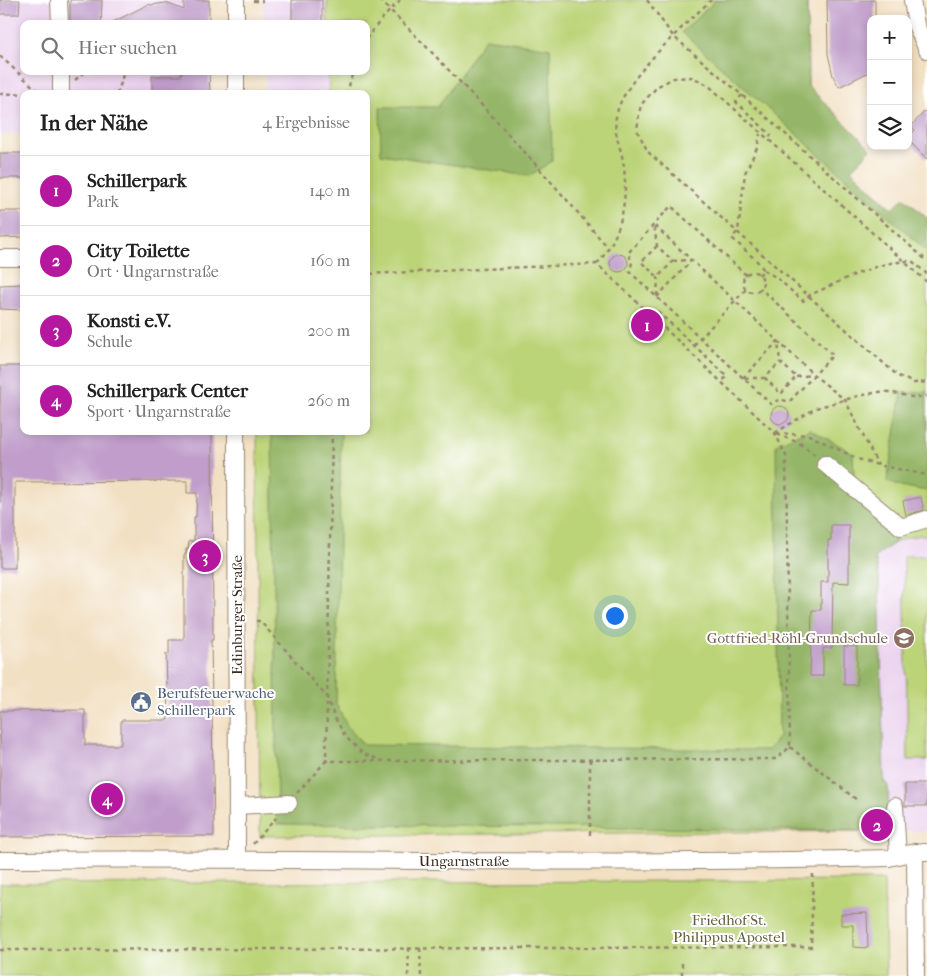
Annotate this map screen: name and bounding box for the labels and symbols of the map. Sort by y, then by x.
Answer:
pin: 1 [631,306,663,344]
pin: 3 [189,537,221,575]
street label: Edinburger Straße [228,554,246,675]
your location [602,603,628,629]
school or university icon: Gottfried-Röhl-Grundschule [892,626,916,650]
place label: Gottfried-Röhl-Grundschule [707,629,889,647]
place label: Berufsfeuerwache Schillerpark [157,684,275,719]
public building icon: Berufsfeuerwache Schillerpark [129,690,153,714]
pin: 4 [91,780,123,818]
pin: 2 [861,806,893,844]
street label: Ungarnstraße [419,852,510,870]
park label: Friedhof St. Philippus Apostel [673,911,785,946]

